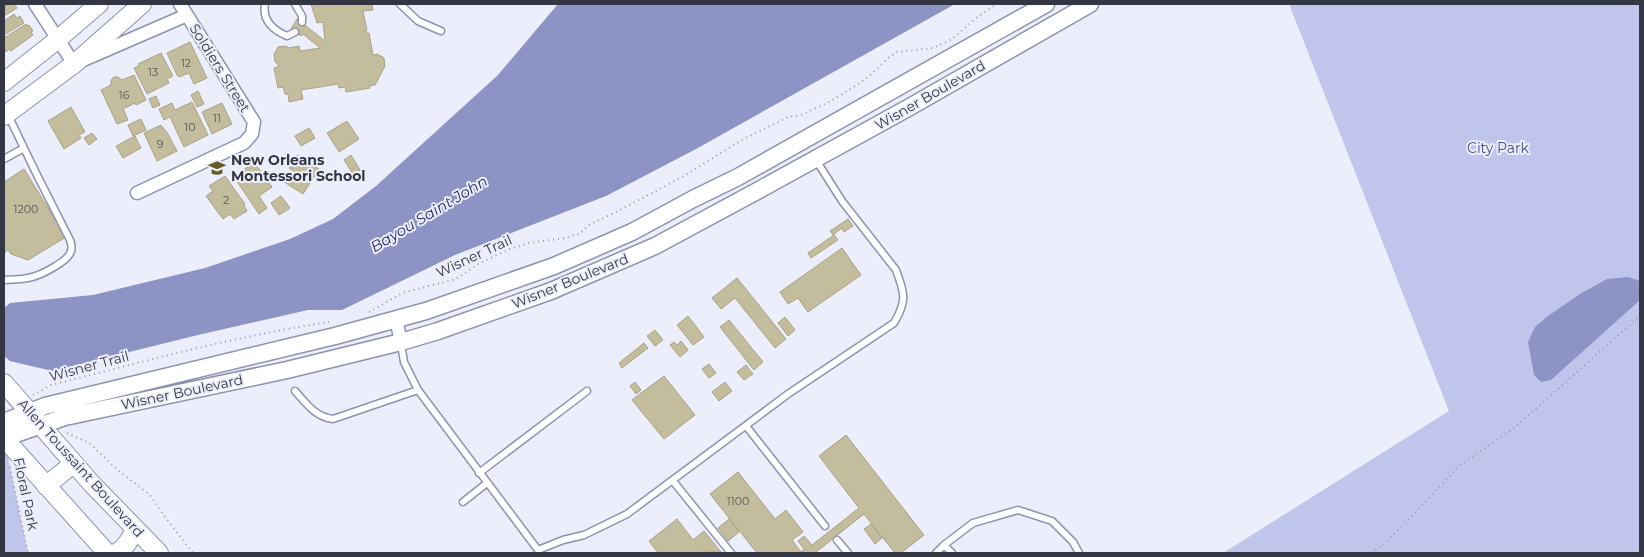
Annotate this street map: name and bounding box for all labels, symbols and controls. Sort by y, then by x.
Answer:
street label: Soldiers Street [186,20,255,116]
house number: 12 [181,56,191,70]
street label: Wisner Boulevard [872,56,988,134]
house number: 13 [148,65,158,79]
house number: 16 [119,88,130,102]
house number: 11 [213,111,221,125]
house number: 10 [184,120,196,134]
house number: 9 [157,137,164,151]
park label: City Park [1467,139,1530,157]
place label: New Orleans Montessori School [231,151,366,185]
school or university icon: New Orleans Montessori School [207,158,227,178]
water label: Bayou Saint John [367,171,491,256]
house number: 2 [223,193,229,207]
house number: 1200 [14,202,38,216]
street label: Wisner Trail [433,231,515,281]
street label: Wisner Boulevard [509,249,631,313]
street label: Wisner Trail [47,347,131,385]
street label: Wisner Boulevard [119,370,245,414]
street label: Allen Toussaint Boulevard [14,395,148,541]
street label: Floral Park [9,456,43,533]
house number: 1100 [727,494,749,508]

